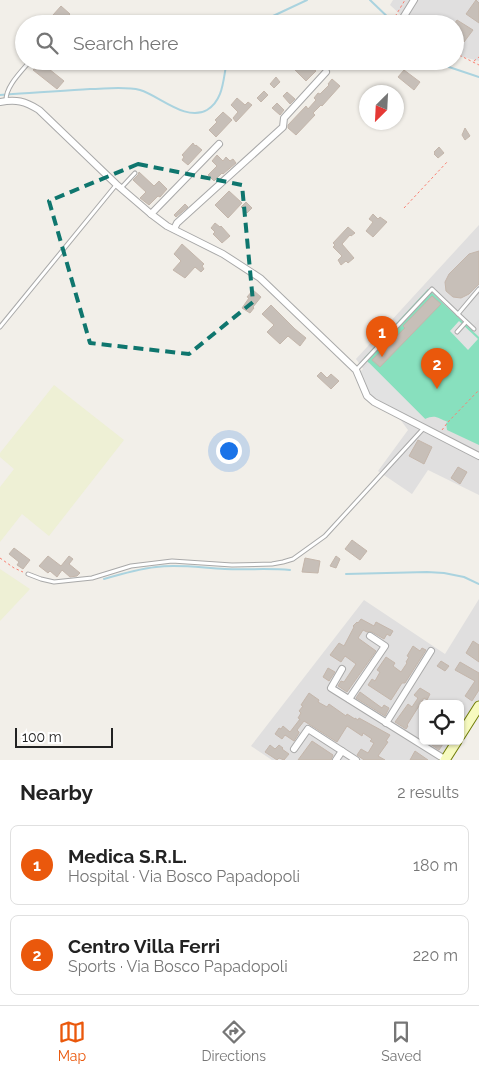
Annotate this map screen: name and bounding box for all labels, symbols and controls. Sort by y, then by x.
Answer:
search box [15,15,464,70]
icon: search [33,29,61,57]
text: Search here [73,32,179,54]
north arrow [359,85,404,130]
pin: 1 [366,316,398,357]
pin: 2 [421,348,453,389]
your location [216,438,242,464]
map controls [419,700,464,745]
button: locate [419,700,464,745]
scale bar [15,725,112,748]
text: 100 m [22,729,62,745]
text: Nearby [20,780,93,805]
text: 2 results [397,783,459,802]
text: Medica S.R.L. [68,845,187,867]
text: 1 [33,856,41,875]
text: 180 m [413,856,458,875]
text: Hospital · Via Bosco Papadopoli [68,867,300,886]
text: Centro Villa Ferri [68,935,220,957]
text: 2 [32,946,42,965]
text: 220 m [413,946,458,965]
text: Sports · Via Bosco Papadopoli [68,957,288,976]
tab: Map [58,1018,86,1064]
tab: Directions [201,1018,266,1064]
tab: Saved [381,1018,421,1064]

